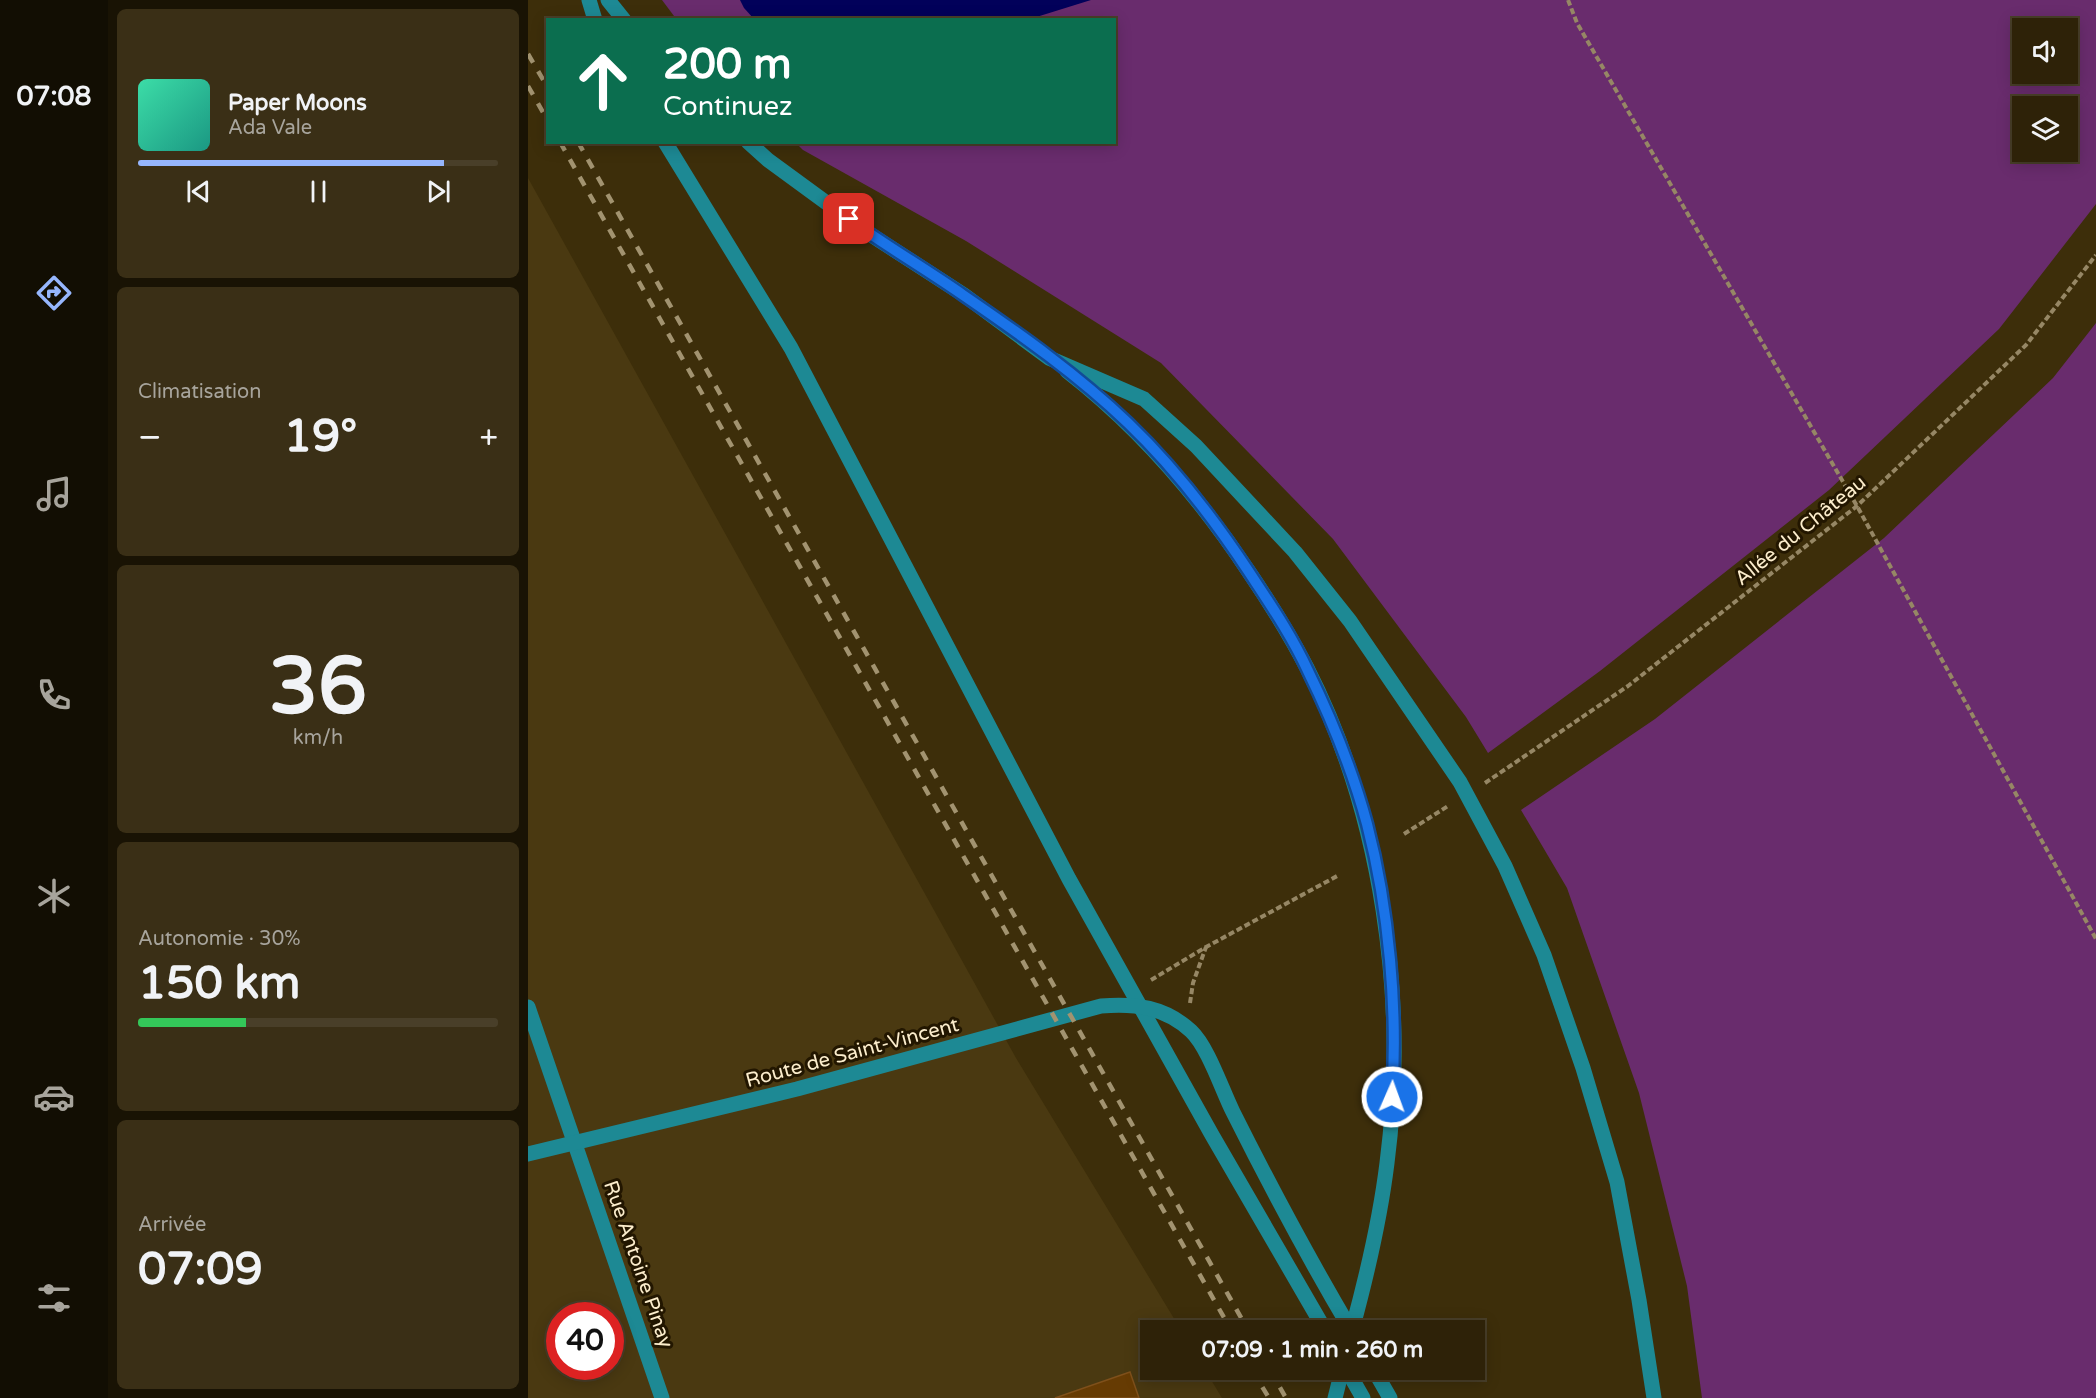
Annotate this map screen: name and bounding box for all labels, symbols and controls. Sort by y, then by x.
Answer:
map controls [2012,18,2078,162]
button: sound [2012,18,2078,84]
text: 200 m [663,39,792,90]
icon: ahead [564,42,642,120]
text: 07:08 [17,80,91,113]
text: Paper Moons [228,90,367,116]
text: Continuez [663,90,792,123]
button: layers [2012,96,2078,162]
text: Ada Vale [228,116,312,140]
icon: previous [182,175,215,208]
icon: pause [302,175,335,208]
icon: next [422,175,455,208]
pin [823,193,874,244]
icon: arrive [832,202,865,235]
icon: directions [33,272,75,314]
text: Climatisation [138,380,261,404]
text: 19° [284,410,357,464]
text: − [138,418,162,457]
text: + [479,418,498,457]
street label: Allée du Château [1730,471,1871,591]
icon: music [33,473,75,515]
text: 36 [269,640,367,734]
icon: phone [33,674,75,716]
text: km/h [293,726,343,750]
icon: climate [33,875,75,917]
text: Autonomie · 30% [138,927,300,951]
text: 150 km [138,957,300,1011]
street label: Route de Saint-Vincent [743,1013,962,1093]
position arrow [1360,1065,1424,1129]
icon: car [33,1076,75,1118]
street label: Rue Antoine Pinay [598,1178,678,1351]
text: Arrivée [138,1213,206,1237]
text: 07:09 [138,1243,263,1297]
icon: filters [33,1277,75,1319]
speed limit sign: 40 [546,1302,624,1380]
text: 07:09 · 1 min · 260 m [1202,1337,1423,1363]

